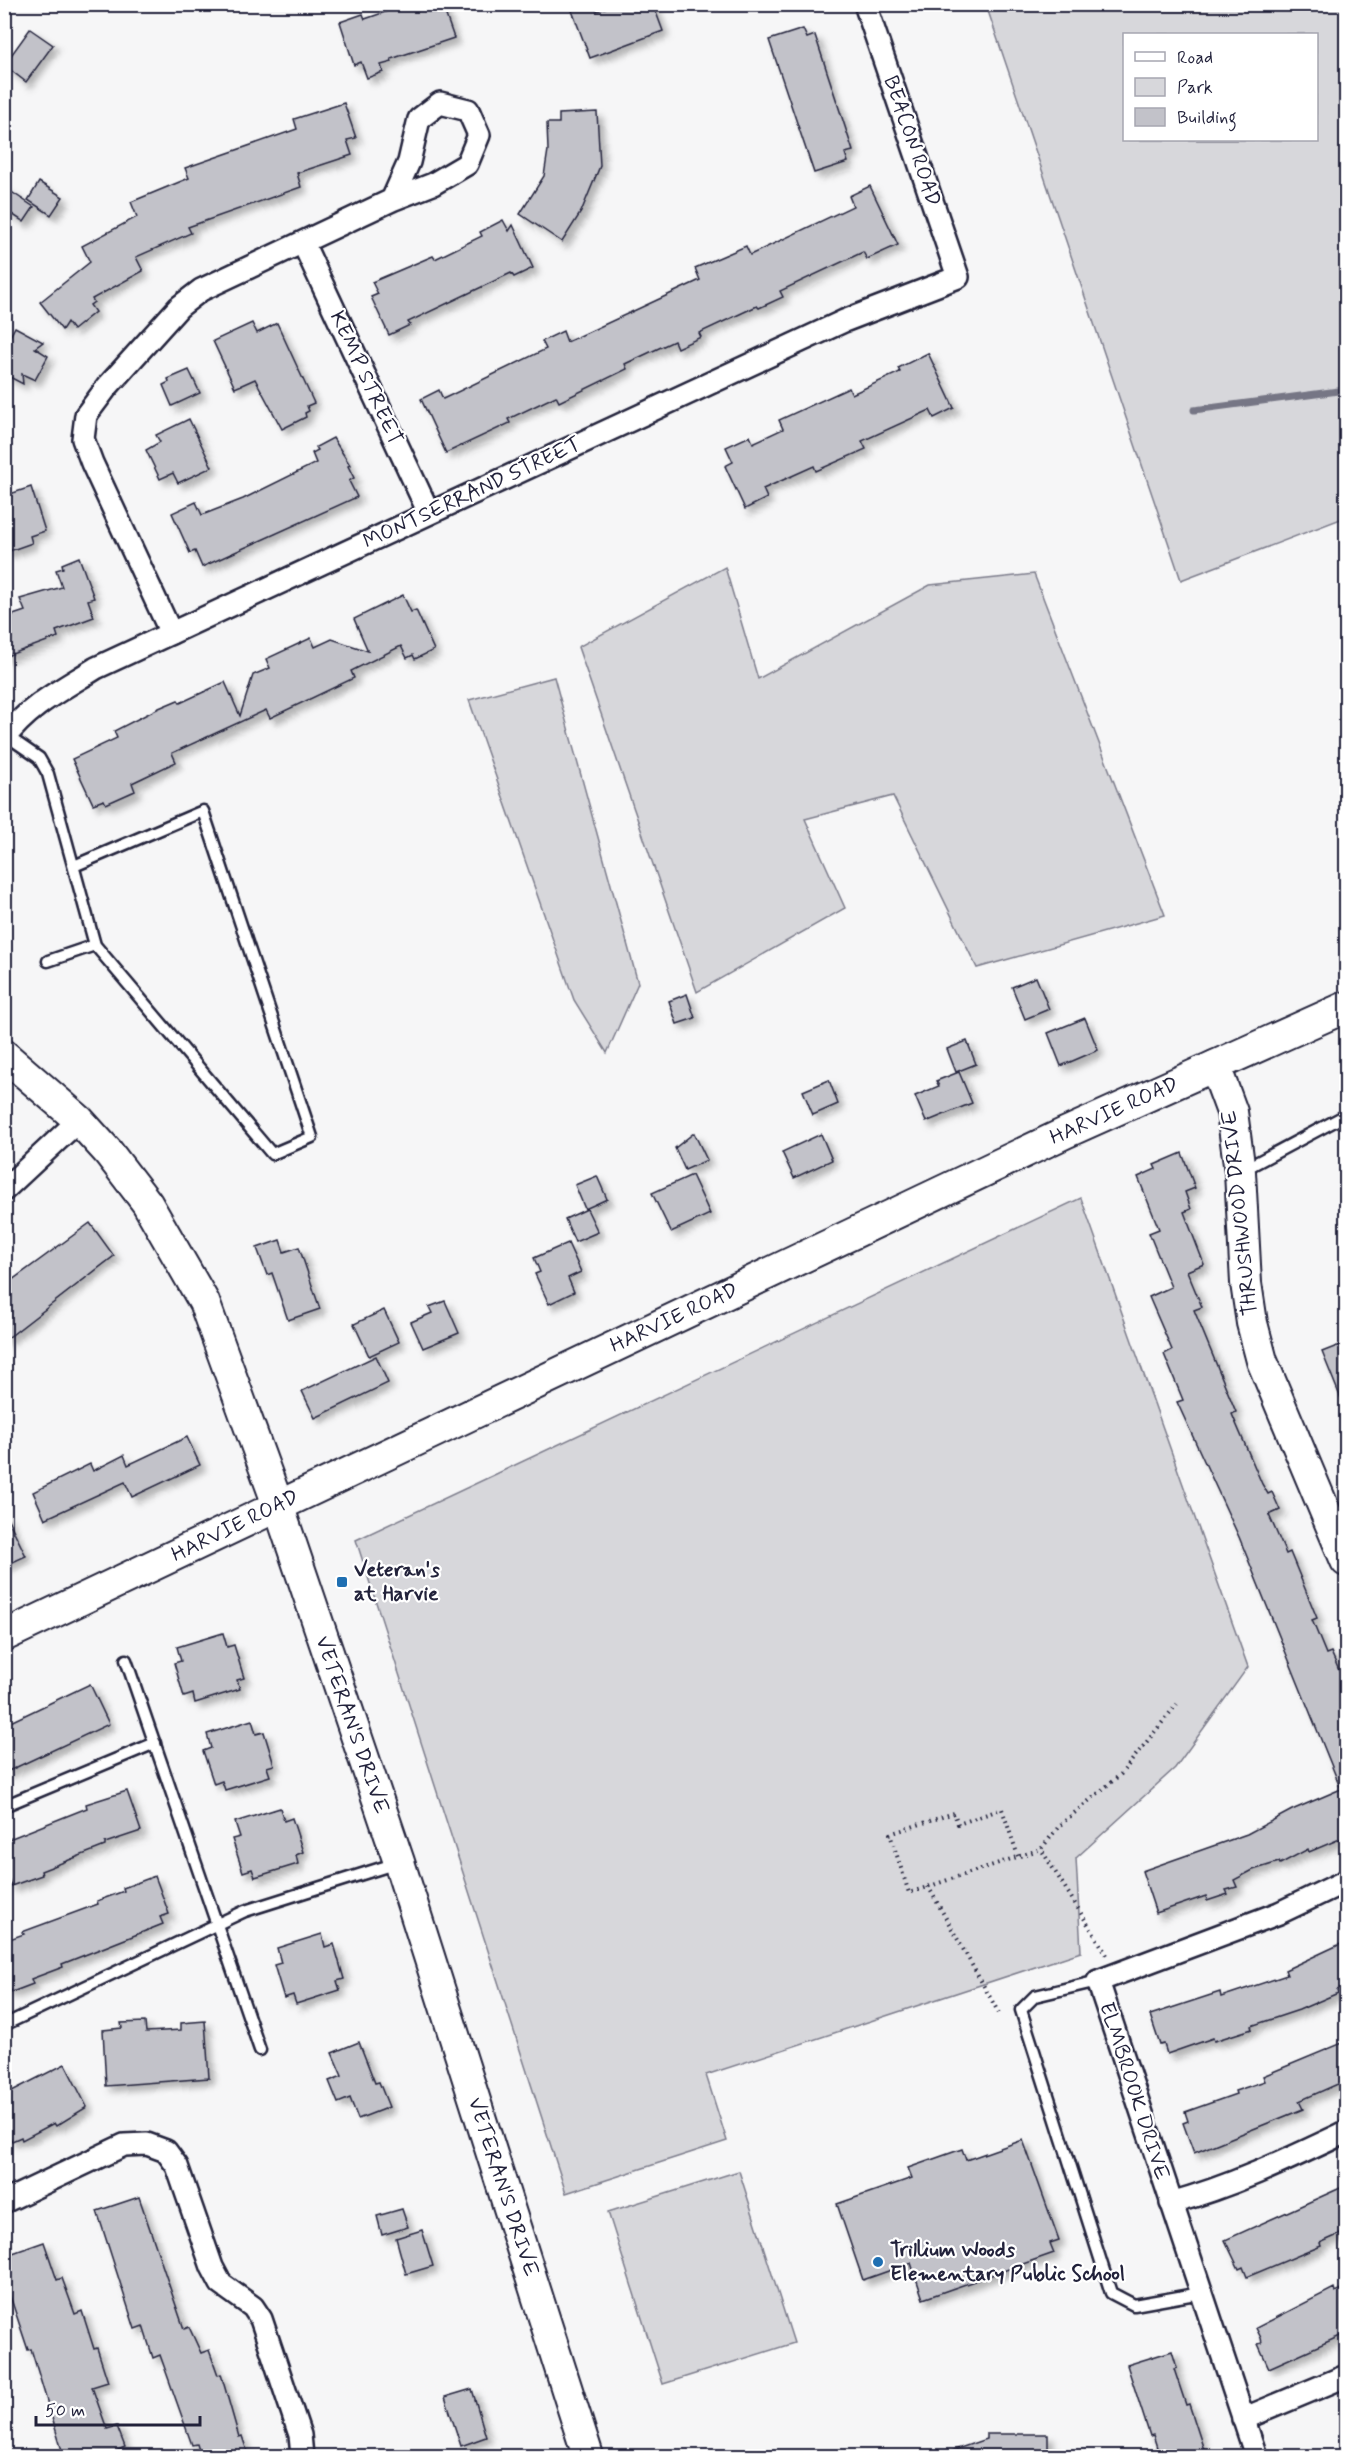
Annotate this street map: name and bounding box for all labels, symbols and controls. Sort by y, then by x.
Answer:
legend [1123,33,1318,141]
text: Road [1177,46,1213,70]
street label: BEACON ROAD [877,72,947,210]
text: Park [1177,76,1213,100]
text: Building [1177,106,1237,132]
street label: KEMP STREET [323,307,409,449]
street label: MONTSERRAND STREET [358,430,586,556]
street label: HARVIE ROAD [1045,1070,1183,1152]
street label: THRUSHWOOD DRIVE [1215,1109,1265,1317]
street label: HARVIE ROAD [606,1276,742,1360]
street label: HARVIE ROAD [167,1483,303,1569]
place label: Veteran's at Harvie [354,1556,440,1608]
marker: Veteran's at Harvie [335,1575,349,1589]
street label: VETERAN'S DRIVE [308,1632,396,1818]
street label: ELMBROOK DRIVE [1092,1998,1176,2184]
street label: VETERAN'S DRIVE [461,2094,545,2280]
place label: Trillium Woods Elementary Public School [890,2236,1125,2288]
marker: Trillium Woods Elementary Public School [871,2255,885,2269]
scale bar [36,2389,200,2427]
text: 50 m [45,2399,85,2423]

